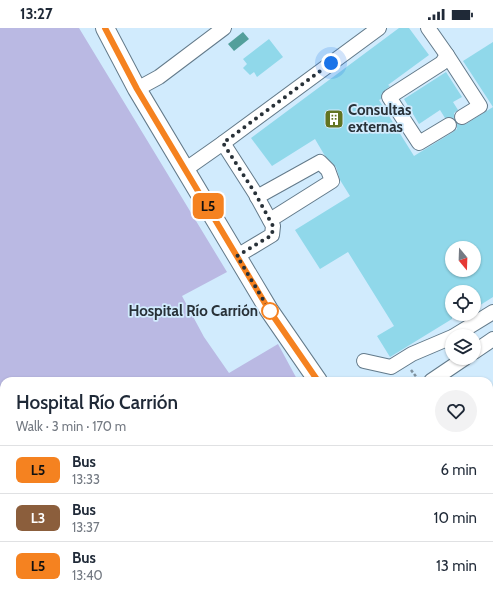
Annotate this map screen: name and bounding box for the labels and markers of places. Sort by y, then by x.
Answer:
place label: Consultas externas [348,101,411,136]
building icon: Consultas externas [323,108,345,130]
place label: Hospital Río Carrión [128,302,258,320]
marker: Hospital Río Carrión [261,302,279,320]

